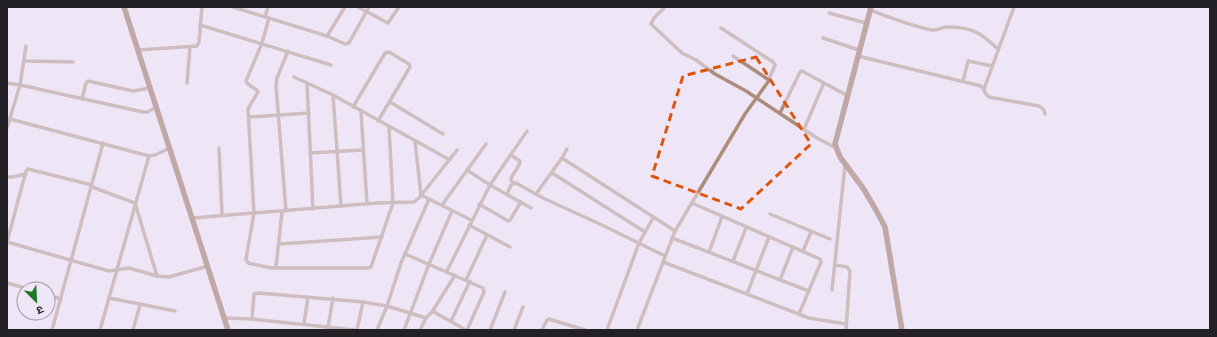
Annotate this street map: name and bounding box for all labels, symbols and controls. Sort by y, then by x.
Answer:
north arrow [16,281,56,321]
text: उ [34,302,46,319]

